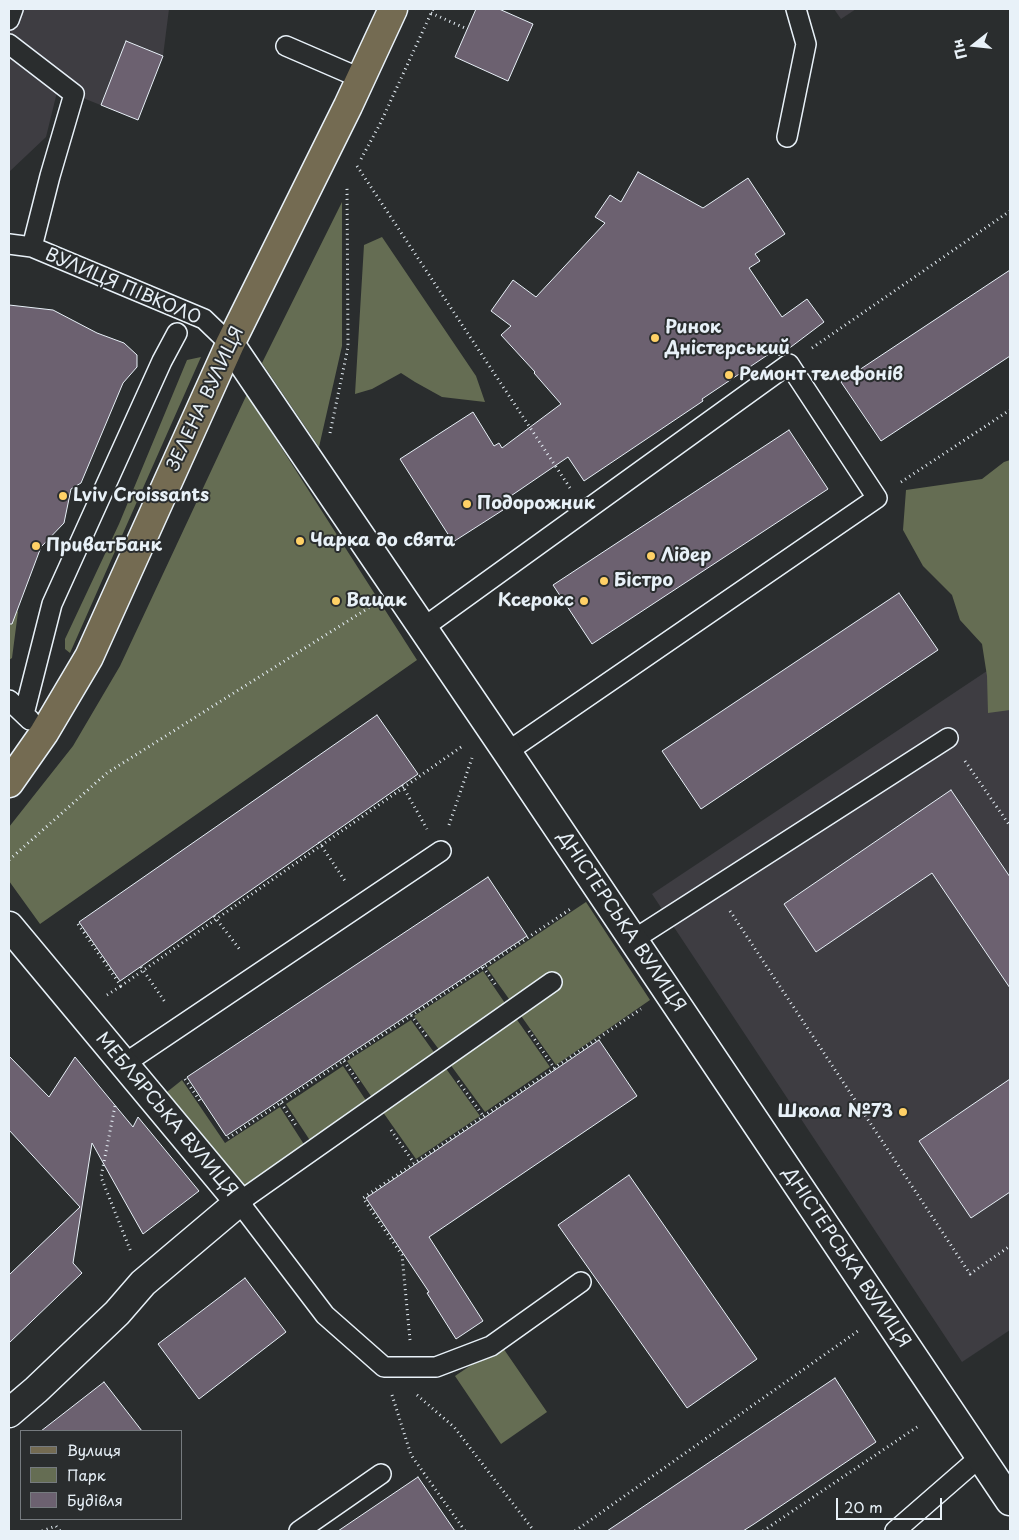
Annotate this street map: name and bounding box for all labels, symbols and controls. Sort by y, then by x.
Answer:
north arrow [949,20,999,70]
text: Пн [946,37,972,62]
street label: ВУЛИЦЯ ПІВКОЛО [42,244,204,330]
place label: Ринок Дністерський [665,317,790,359]
street label: ЗЕЛЕНА ВУЛИЦЯ [163,323,249,475]
marker: Ринок Дністерський [649,332,661,344]
place label: Ремонт телефонів [739,364,903,386]
marker: Ремонт телефонів [723,369,735,381]
place label: Lviv Croissants [73,485,209,507]
marker: Lviv Croissants [57,490,69,502]
place label: Подорожник [477,493,595,515]
marker: Подорожник [461,498,473,510]
place label: Чарка до свята [310,530,455,552]
place label: ПриватБанк [46,535,162,557]
marker: Чарка до свята [294,535,306,547]
marker: ПриватБанк [30,540,42,552]
place label: Лідер [661,545,711,567]
marker: Лідер [645,550,657,562]
place label: Бістро [614,570,673,592]
marker: Бістро [598,575,610,587]
place label: Вацак [346,590,407,612]
place label: Ксерокс [498,590,574,612]
marker: Вацак [330,595,342,607]
marker: Ксерокс [578,595,590,607]
street label: ДНІСТЕРСЬКА ВУЛИЦЯ [553,828,689,1016]
street label: МЕБЛЯРСЬКА ВУЛИЦЯ [91,1028,241,1202]
place label: Школа №73 [778,1101,893,1123]
marker: Школа №73 [897,1106,909,1118]
street label: ДНІСТЕРСЬКА ВУЛИЦЯ [778,1164,914,1352]
legend [20,1430,182,1520]
text: Вулиця [67,1438,121,1461]
text: Парк [67,1463,106,1486]
text: Будівля [67,1488,123,1511]
scale bar [839,1488,945,1520]
text: 20 m [844,1495,883,1518]

